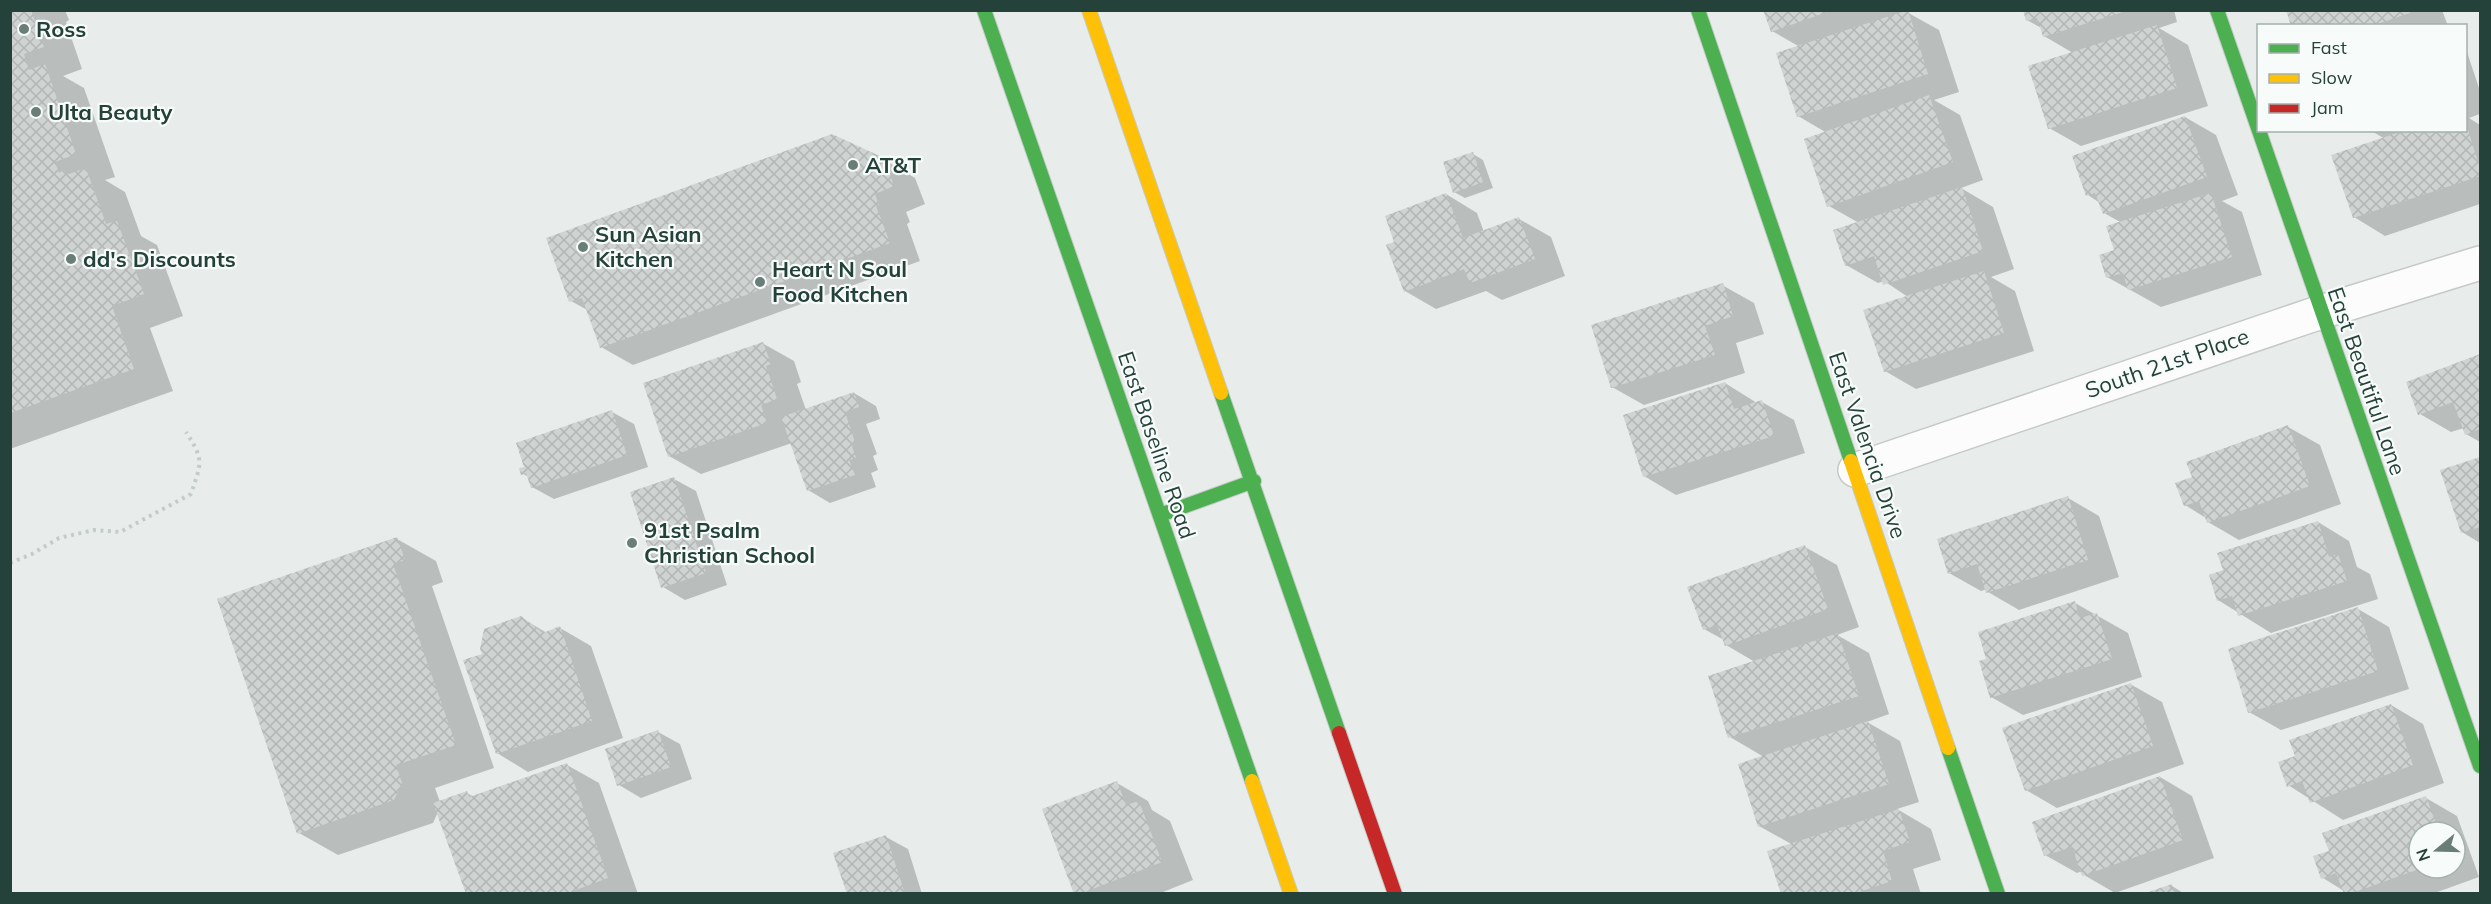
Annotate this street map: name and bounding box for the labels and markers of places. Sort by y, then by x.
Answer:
place label: Ross [36,15,86,43]
marker: Ross [17,22,31,36]
place label: Ulta Beauty [48,98,173,126]
marker: Ulta Beauty [29,105,43,119]
place label: AT&T [865,151,921,179]
marker: AT&T [846,158,860,172]
place label: Sun Asian Kitchen [595,220,702,273]
marker: Sun Asian Kitchen [576,240,590,254]
place label: dd's Discounts [83,245,236,273]
marker: dd's Discounts [64,252,78,266]
place label: Heart N Soul Food Kitchen [772,255,908,308]
marker: Heart N Soul Food Kitchen [753,275,767,289]
place label: 91st Psalm Christian School [644,516,815,569]
marker: 91st Psalm Christian School [625,536,639,550]

